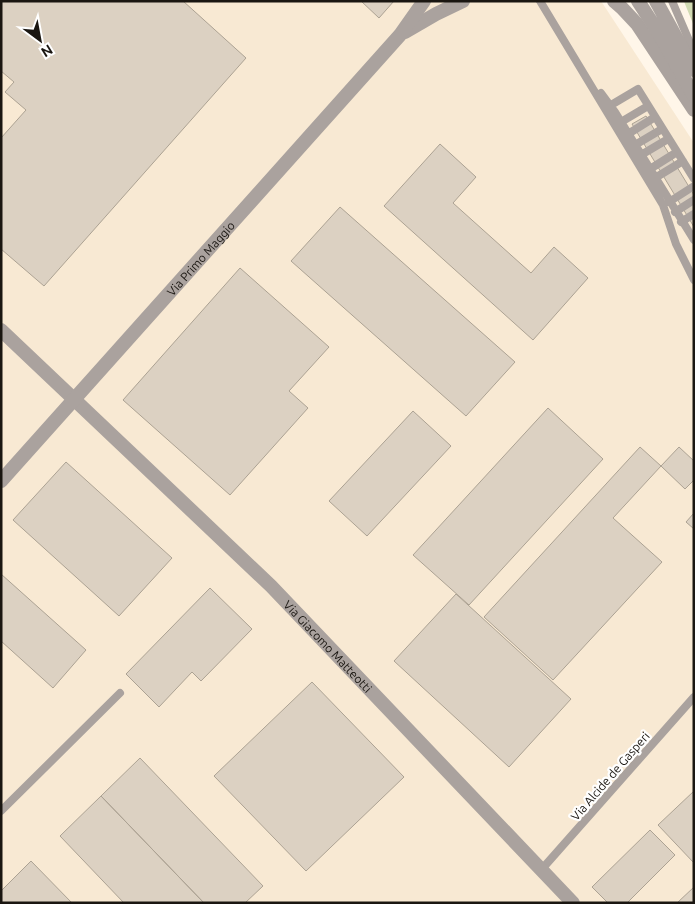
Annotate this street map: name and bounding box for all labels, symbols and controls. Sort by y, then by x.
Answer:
north arrow [15,15,65,65]
text: N [38,41,56,61]
street label: Via Primo Maggio [164,218,237,298]
street label: Via Giacomo Matteotti [282,598,375,695]
street label: Via Alcide de Gasperi [568,729,652,823]

